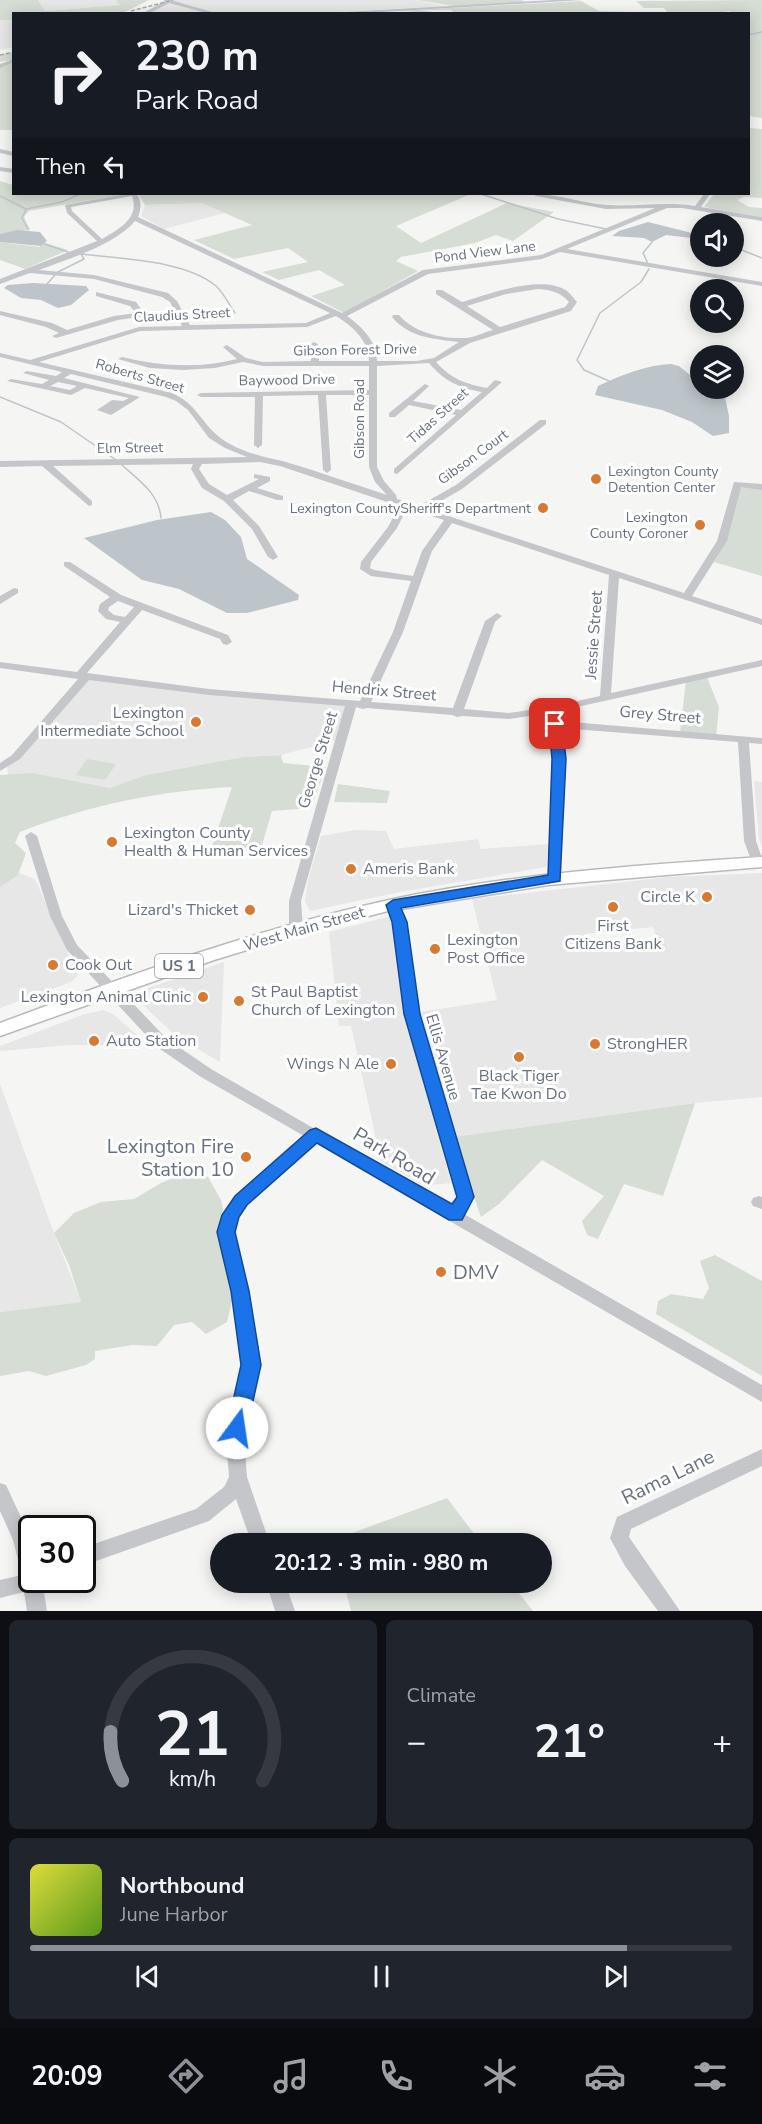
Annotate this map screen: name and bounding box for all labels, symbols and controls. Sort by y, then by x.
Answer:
text: 230 m [135,28,259,85]
icon: right [36,36,114,114]
text: Park Road [135,82,259,119]
icon: left [98,150,131,183]
text: Then [36,152,86,182]
map controls [690,213,744,399]
button: sound [690,213,744,267]
street label: Pond View Lane [433,236,537,268]
button: search [690,279,744,333]
street label: Claudius Street [133,303,231,327]
street label: Gibson Forest Drive [293,339,417,361]
button: layers [690,345,744,399]
street label: Roberts Street [93,354,187,398]
street label: Baywood Drive [239,370,335,390]
street label: Gibson Road [350,379,369,459]
street label: Tidas Street [403,384,473,448]
street label: Gibson Court [434,425,512,489]
street label: Elm Street [97,438,163,458]
place label: Lexington County Detention Center [608,462,719,497]
marker: Lexington County Detention Center [589,472,603,486]
place label: Lexington CountySheriff's Department [290,499,531,518]
marker: Lexington CountySheriff's Department [536,501,550,515]
place label: Lexington County Coroner [590,508,688,543]
marker: Lexington County Coroner [693,518,707,532]
street label: Jessie Street [580,589,608,681]
street label: Hendrix Street [331,675,438,707]
pin [529,698,580,749]
street label: Grey Street [618,700,702,730]
place label: Lexington Intermediate School [40,702,184,742]
icon: arrive [538,707,571,740]
street label: George Street [293,708,343,811]
marker: Lexington Intermediate School [189,715,203,729]
place label: Lexington County Health & Human Services [124,822,308,862]
marker: Lexington County Health & Human Services [105,835,119,849]
place label: Ameris Bank [363,858,456,880]
marker: Ameris Bank [344,862,358,876]
place label: Circle K [640,886,696,908]
marker: Circle K [700,890,714,904]
place label: Lizard's Thicket [128,899,238,921]
marker: First Citizens Bank [606,900,620,914]
street label: West Main Street [241,901,368,957]
marker: Lizard's Thicket [243,903,257,917]
place label: First Citizens Bank [565,915,662,955]
place label: Lexington Post Office [447,929,525,969]
marker: Lexington Post Office [428,942,442,956]
place label: Cook Out [65,954,132,976]
road number: US 1 [155,954,203,978]
marker: Cook Out [46,958,60,972]
place label: St Paul Baptist Church of Lexington [251,981,395,1021]
place label: Lexington Animal Clinic [21,986,192,1008]
marker: Lexington Animal Clinic [196,990,210,1004]
marker: St Paul Baptist Church of Lexington [232,994,246,1008]
street label: Ellis Avenue [420,1011,466,1103]
place label: Auto Station [106,1030,196,1052]
place label: StrongHER [607,1033,688,1055]
marker: Auto Station [87,1034,101,1048]
marker: StrongHER [588,1037,602,1051]
marker: Black Tiger Tae Kwon Do [512,1050,526,1064]
place label: Wings N Ale [287,1053,379,1075]
marker: Wings N Ale [384,1057,398,1071]
place label: Black Tiger Tae Kwon Do [471,1065,567,1105]
street label: Park Road [348,1121,440,1191]
place label: Lexington Fire Station 10 [107,1133,234,1183]
marker: Lexington Fire Station 10 [239,1150,253,1164]
place label: DMV [453,1259,499,1286]
marker: DMV [434,1265,448,1279]
position arrow [205,1396,269,1460]
street label: Rama Lane [617,1443,719,1511]
speed limit sign: 30 [18,1515,96,1593]
text: 20:12 · 3 min · 980 m [274,1548,488,1578]
text: Climate [407,1682,476,1709]
text: 21 [155,1692,230,1777]
text: 21° [534,1712,605,1773]
text: − [407,1720,426,1765]
text: + [712,1720,732,1765]
text: km/h [169,1765,216,1795]
text: Northbound [120,1871,244,1901]
text: June Harbor [120,1901,228,1928]
icon: previous [131,1960,164,1993]
icon: pause [365,1960,398,1993]
icon: next [599,1960,632,1993]
icon: directions [165,2055,207,2097]
icon: music [270,2055,312,2097]
icon: phone [375,2055,417,2097]
icon: climate [479,2055,521,2097]
icon: car [584,2055,626,2097]
icon: filters [689,2055,731,2097]
text: 20:09 [31,2058,103,2095]

